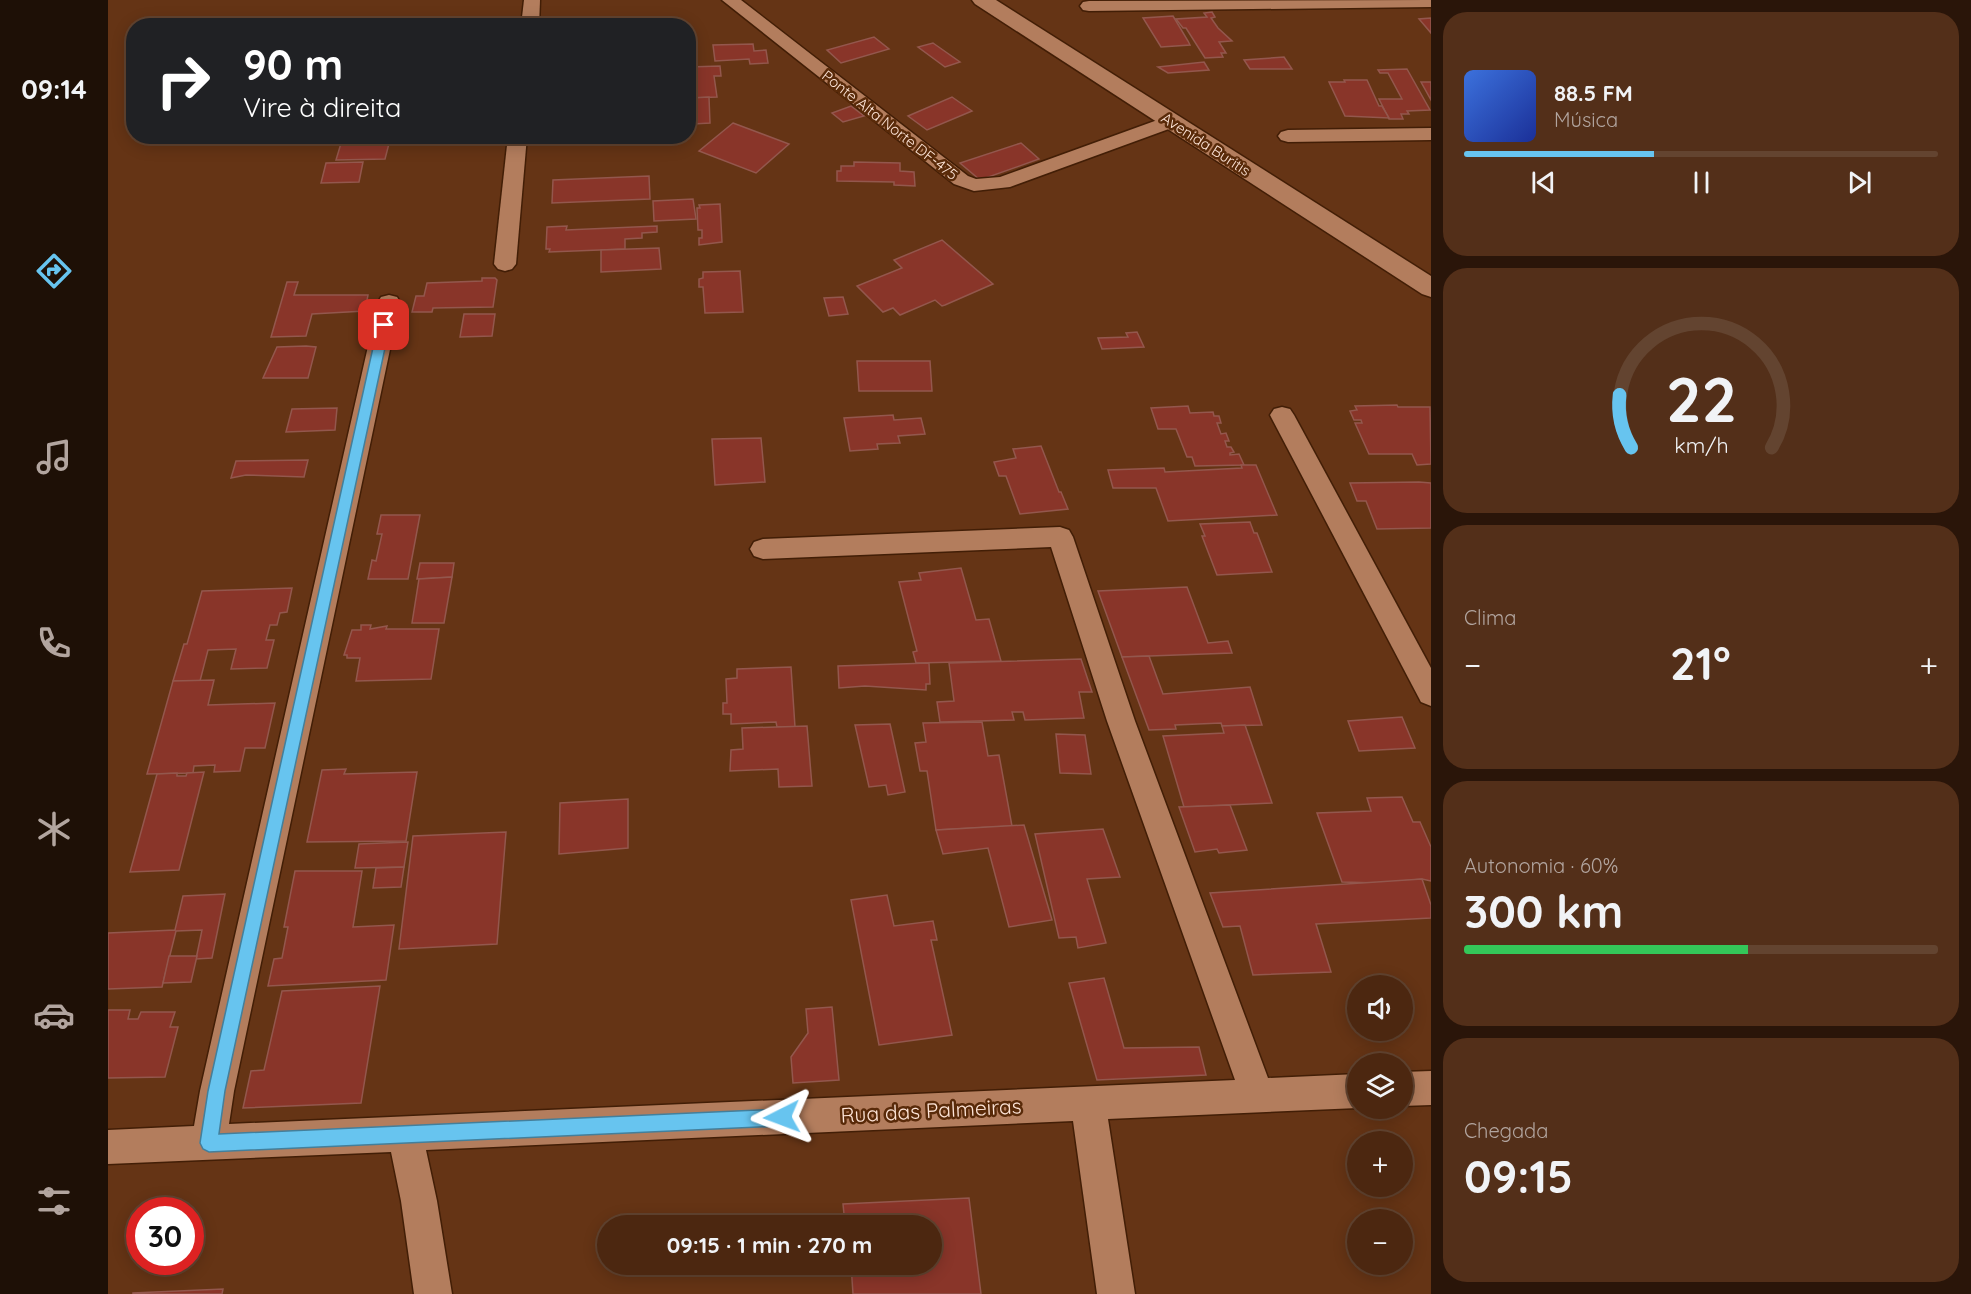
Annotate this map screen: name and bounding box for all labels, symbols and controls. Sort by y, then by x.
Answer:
text: 90 m [243,38,343,91]
icon: right [144,42,222,120]
street label: Ponte Alta Norte DF-475 [818,66,962,184]
text: 09:14 [21,72,87,106]
text: 88.5 FM [1554,79,1633,107]
text: Vire à direita [243,90,401,124]
text: Música [1554,107,1618,132]
street label: Avenida Buritis [1158,108,1254,180]
icon: previous [1527,166,1560,199]
icon: pause [1685,166,1718,199]
icon: next [1843,166,1876,199]
icon: directions [33,250,75,292]
pin [358,299,409,350]
icon: arrive [367,308,400,341]
text: 22 [1665,360,1737,438]
text: km/h [1674,432,1728,458]
icon: music [33,436,75,478]
text: Clima [1464,605,1516,630]
icon: phone [33,622,75,664]
text: 21° [1670,635,1731,691]
text: − [1464,644,1481,685]
text: + [1919,644,1938,685]
icon: climate [33,808,75,850]
text: Autonomia · 60% [1464,853,1618,878]
text: 300 km [1464,883,1623,939]
map controls [1347,975,1413,1275]
button: sound [1347,975,1413,1041]
icon: car [33,994,75,1036]
button: layers [1347,1053,1413,1119]
position arrow [750,1085,814,1149]
street label: Rua das Palmeiras [840,1092,1022,1128]
text: Chegada [1464,1118,1548,1143]
button: + [1347,1131,1413,1197]
text: 09:15 [1464,1148,1573,1204]
icon: filters [33,1180,75,1222]
speed limit sign: 30 [126,1197,204,1275]
button: − [1347,1209,1413,1275]
text: 09:15 · 1 min · 270 m [667,1231,872,1259]

